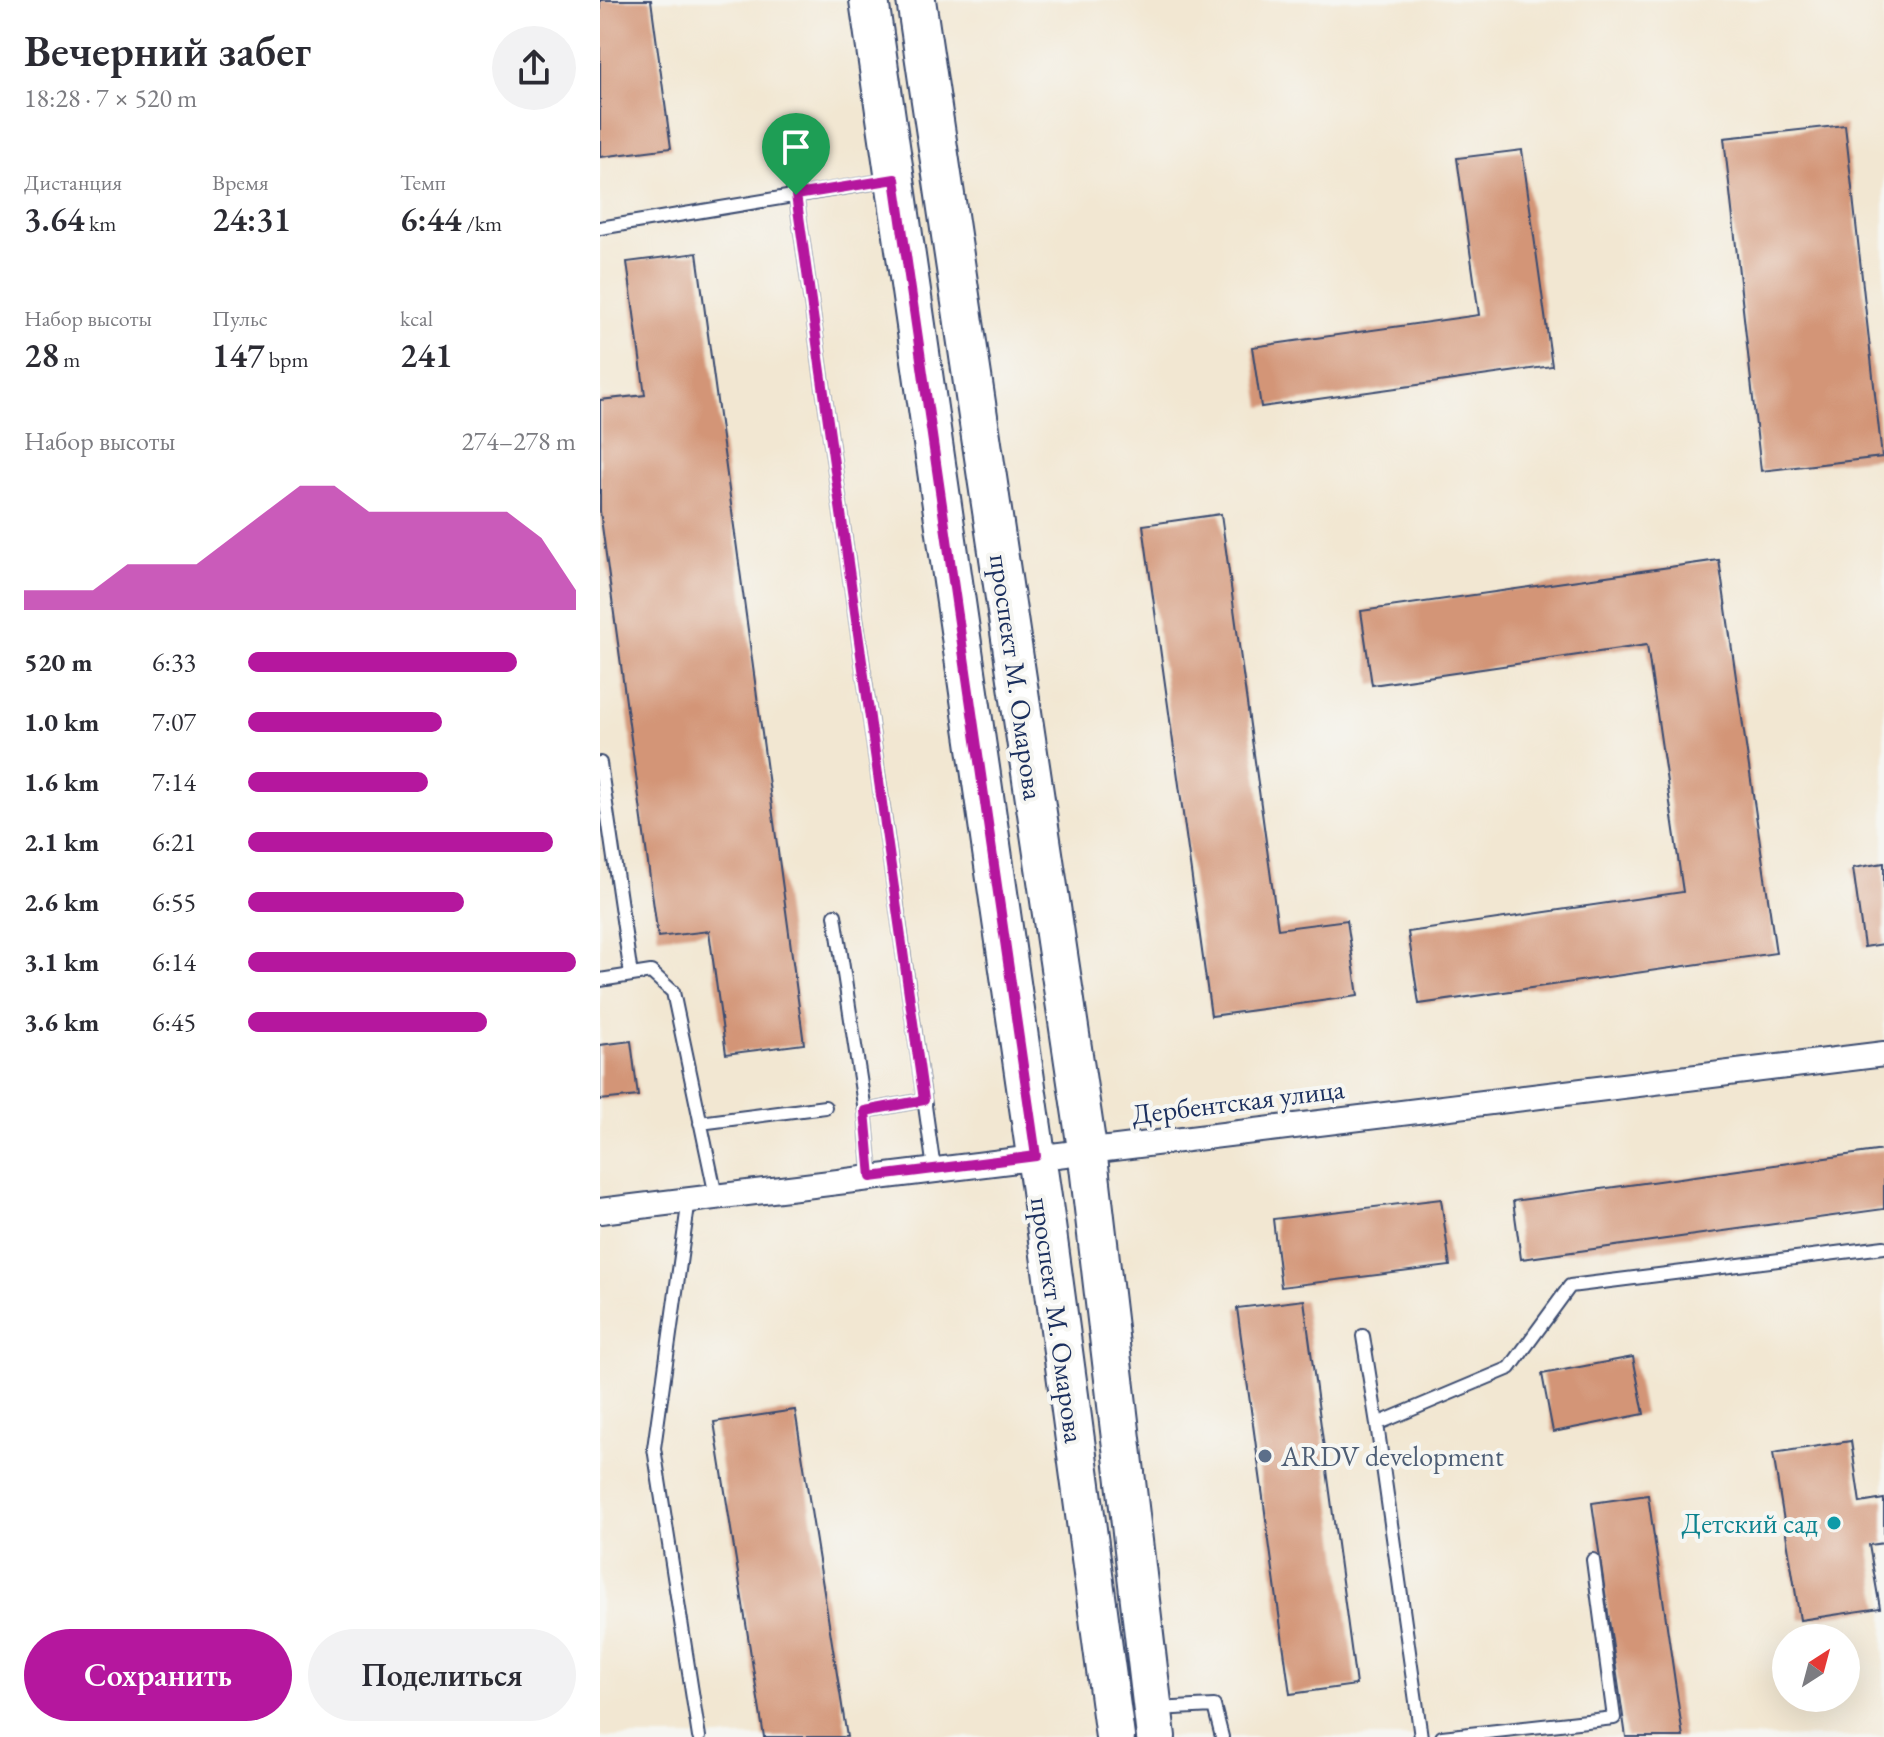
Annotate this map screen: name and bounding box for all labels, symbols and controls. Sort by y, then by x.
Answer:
text: Вечерний забег [24,22,311,79]
button: share [492,26,576,110]
text: 18:28 · 7 × 520 m [24,81,197,115]
pin [762,113,830,195]
icon: arrive [774,125,818,169]
text: Дистанция [24,168,122,197]
text: Время [212,168,269,197]
text: Темп [400,168,446,197]
text: 3.64 [24,197,85,241]
text: 24:31 [212,197,291,241]
text: 6:44 [400,197,462,241]
text: km [85,209,116,238]
text: /km [462,209,502,238]
text: Набор высоты [24,304,152,333]
text: Пульс [212,304,268,333]
text: kcal [400,304,433,333]
text: 28 [24,333,59,377]
text: 147 [212,333,264,377]
text: 241 [400,333,452,377]
text: m [59,345,80,374]
text: bpm [264,345,309,374]
text: Набор высоты [24,424,175,458]
text: 274–278 m [461,424,576,458]
street label: проспект М. Омарова [982,552,1052,803]
text: 520 m [24,645,92,679]
text: 6:33 [152,645,196,679]
text: 1.0 km [24,705,99,739]
text: 7:07 [152,705,196,739]
text: 1.6 km [24,765,99,799]
text: 7:14 [152,765,196,799]
text: 2.1 km [24,825,99,859]
text: 6:21 [152,825,196,859]
text: 2.6 km [24,885,99,919]
text: 6:55 [152,885,196,919]
text: 3.1 km [24,945,99,979]
text: 6:14 [152,945,196,979]
text: 3.6 km [24,1005,99,1039]
text: 6:45 [152,1005,196,1039]
street label: Дербентская улица [1130,1070,1347,1132]
street label: проспект М. Омарова [1023,1195,1093,1446]
place label: ARDV development [1280,1438,1504,1474]
marker: ARDV development [1256,1447,1274,1465]
place label: Детский сад [1681,1505,1818,1541]
marker: Детский сад [1825,1514,1843,1532]
north arrow [1772,1624,1860,1712]
map controls [1772,1624,1860,1712]
button: Сохранить [24,1629,292,1721]
button: Поделиться [308,1629,576,1721]

